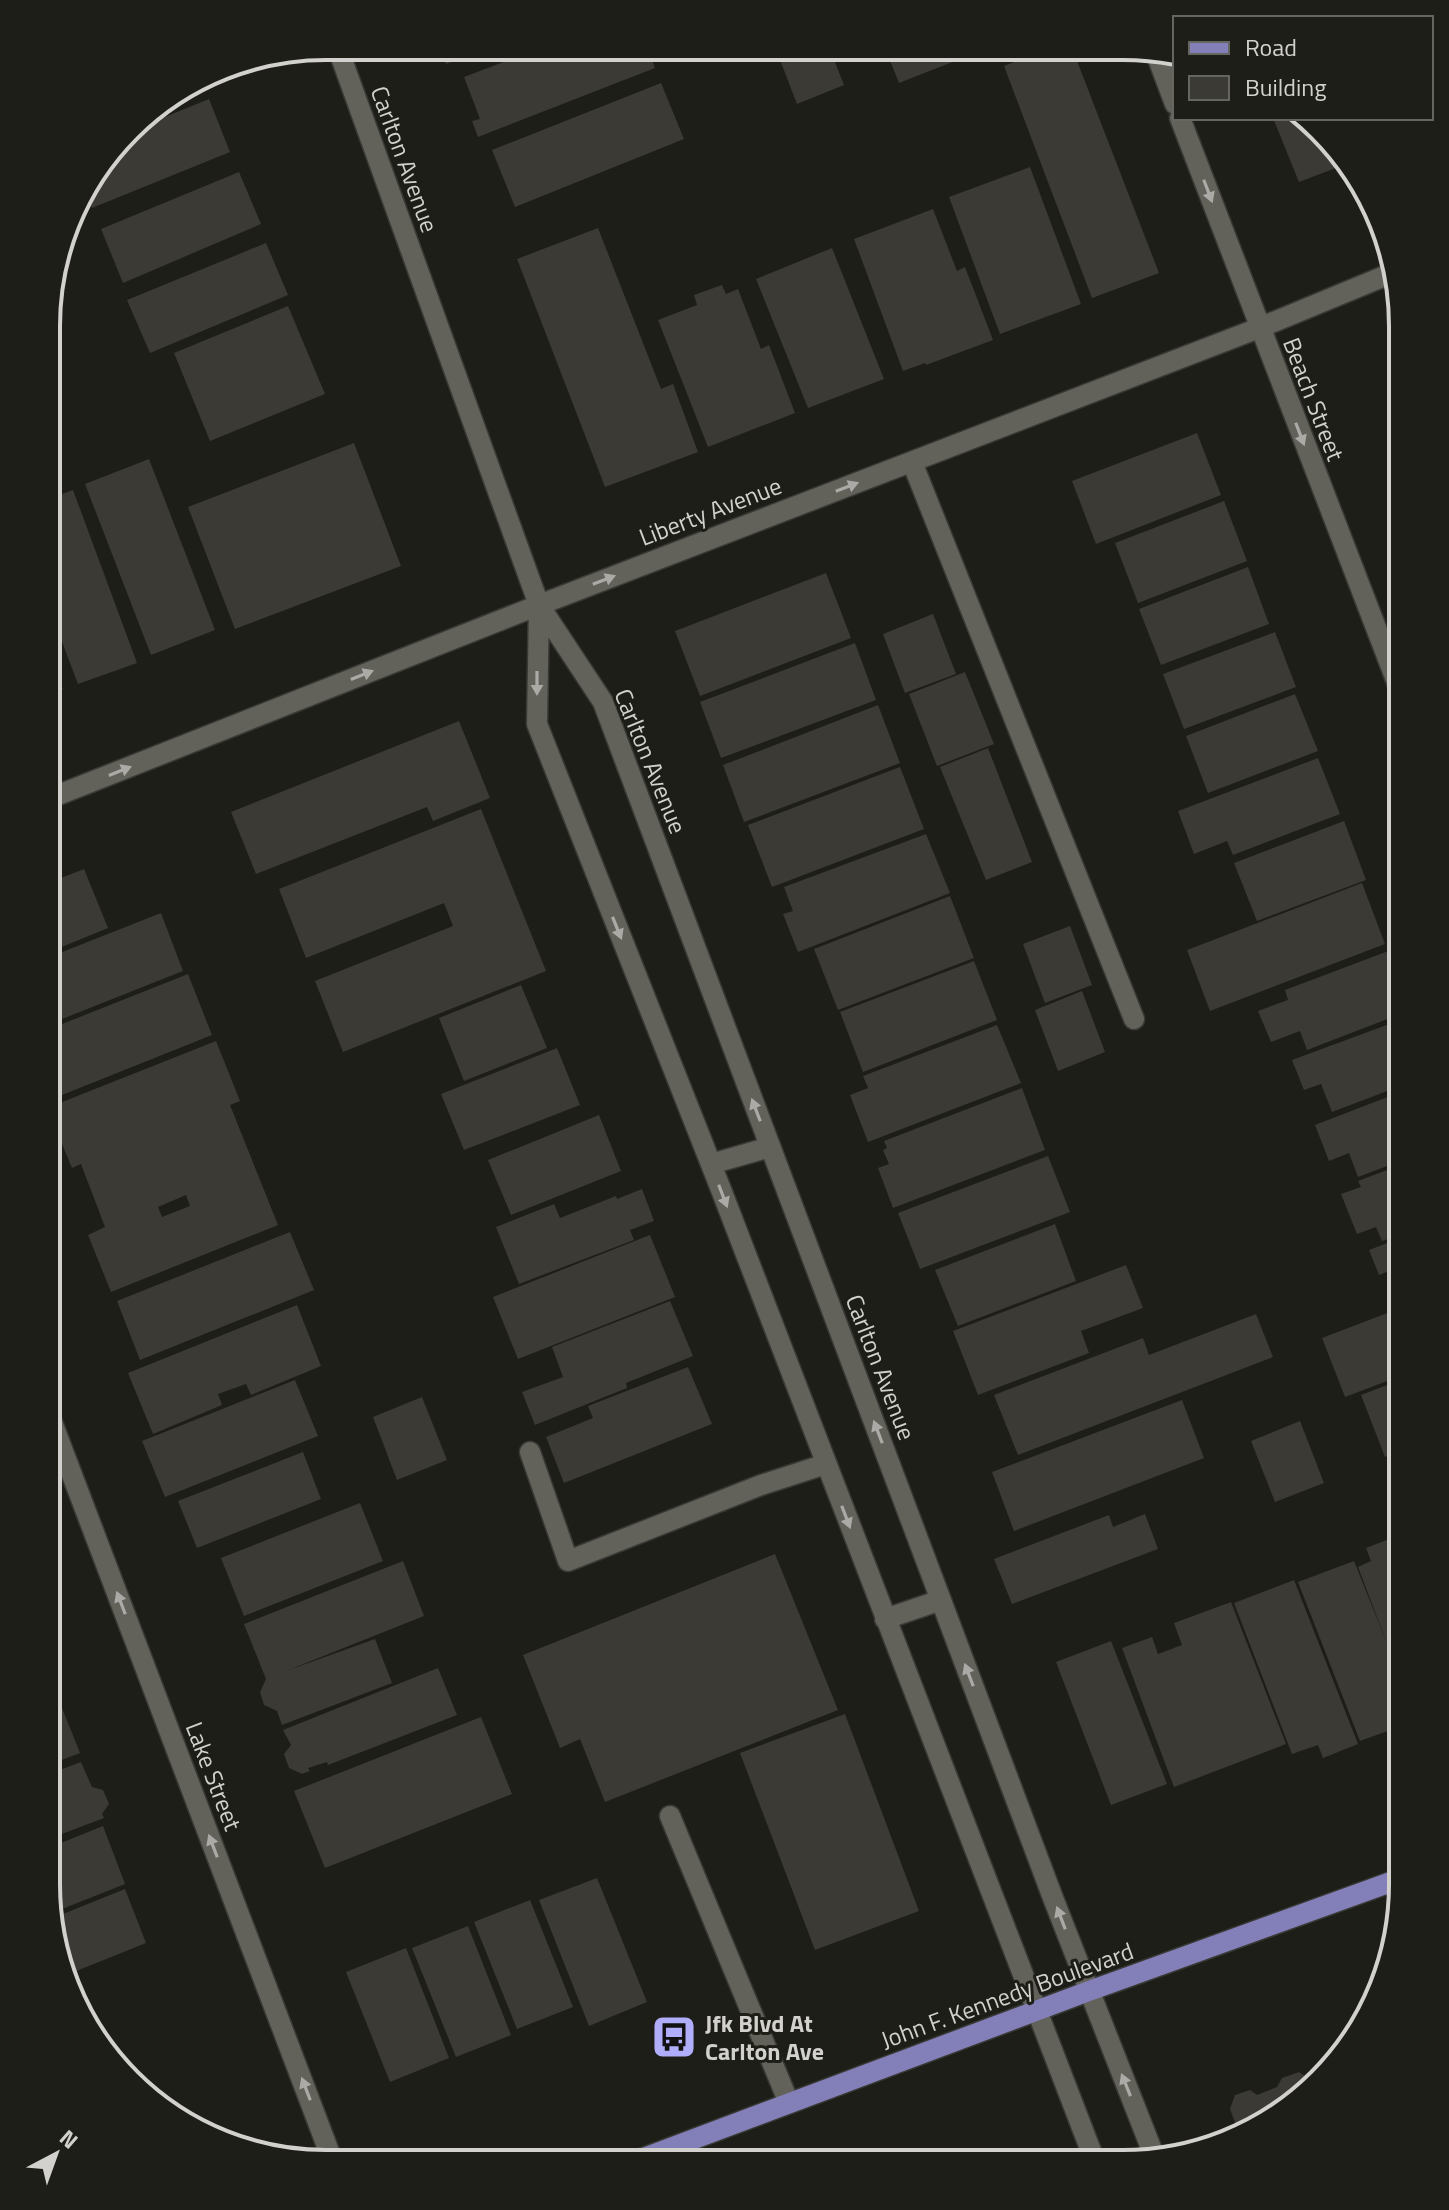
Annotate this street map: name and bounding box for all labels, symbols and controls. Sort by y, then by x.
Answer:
legend [1173,16,1433,120]
text: Road [1245,29,1297,65]
text: Building [1245,69,1327,105]
street label: Carlton Avenue [362,81,448,237]
one-way arrow [1202,179,1215,203]
street label: Beach Street [1274,332,1354,466]
one-way arrow [1294,422,1307,446]
street label: Liberty Avenue [633,467,787,555]
one-way arrow [835,480,859,493]
one-way arrow [592,573,616,586]
one-way arrow [350,668,374,681]
one-way arrow [531,671,543,696]
street label: Carlton Avenue [606,683,696,839]
one-way arrow [108,764,132,777]
one-way arrow [611,916,624,940]
one-way arrow [749,1098,762,1122]
one-way arrow [717,1184,730,1208]
street label: Carlton Avenue [837,1289,925,1445]
one-way arrow [871,1420,884,1444]
one-way arrow [840,1505,853,1529]
one-way arrow [114,1591,127,1615]
one-way arrow [963,1663,975,1687]
street label: Lake Street [177,1716,251,1836]
one-way arrow [206,1834,219,1858]
one-way arrow [1054,1906,1067,1930]
street label: John F. Kennedy Boulevard [876,1933,1138,2057]
place label: Jfk Blvd At Carlton Ave [705,2005,824,2069]
bus stop icon: Jfk Blvd At Carlton Ave [650,2013,698,2061]
one-way arrow [1119,2073,1132,2097]
one-way arrow [299,2077,312,2101]
north arrow [16,2114,96,2194]
text: N [52,2121,86,2157]

